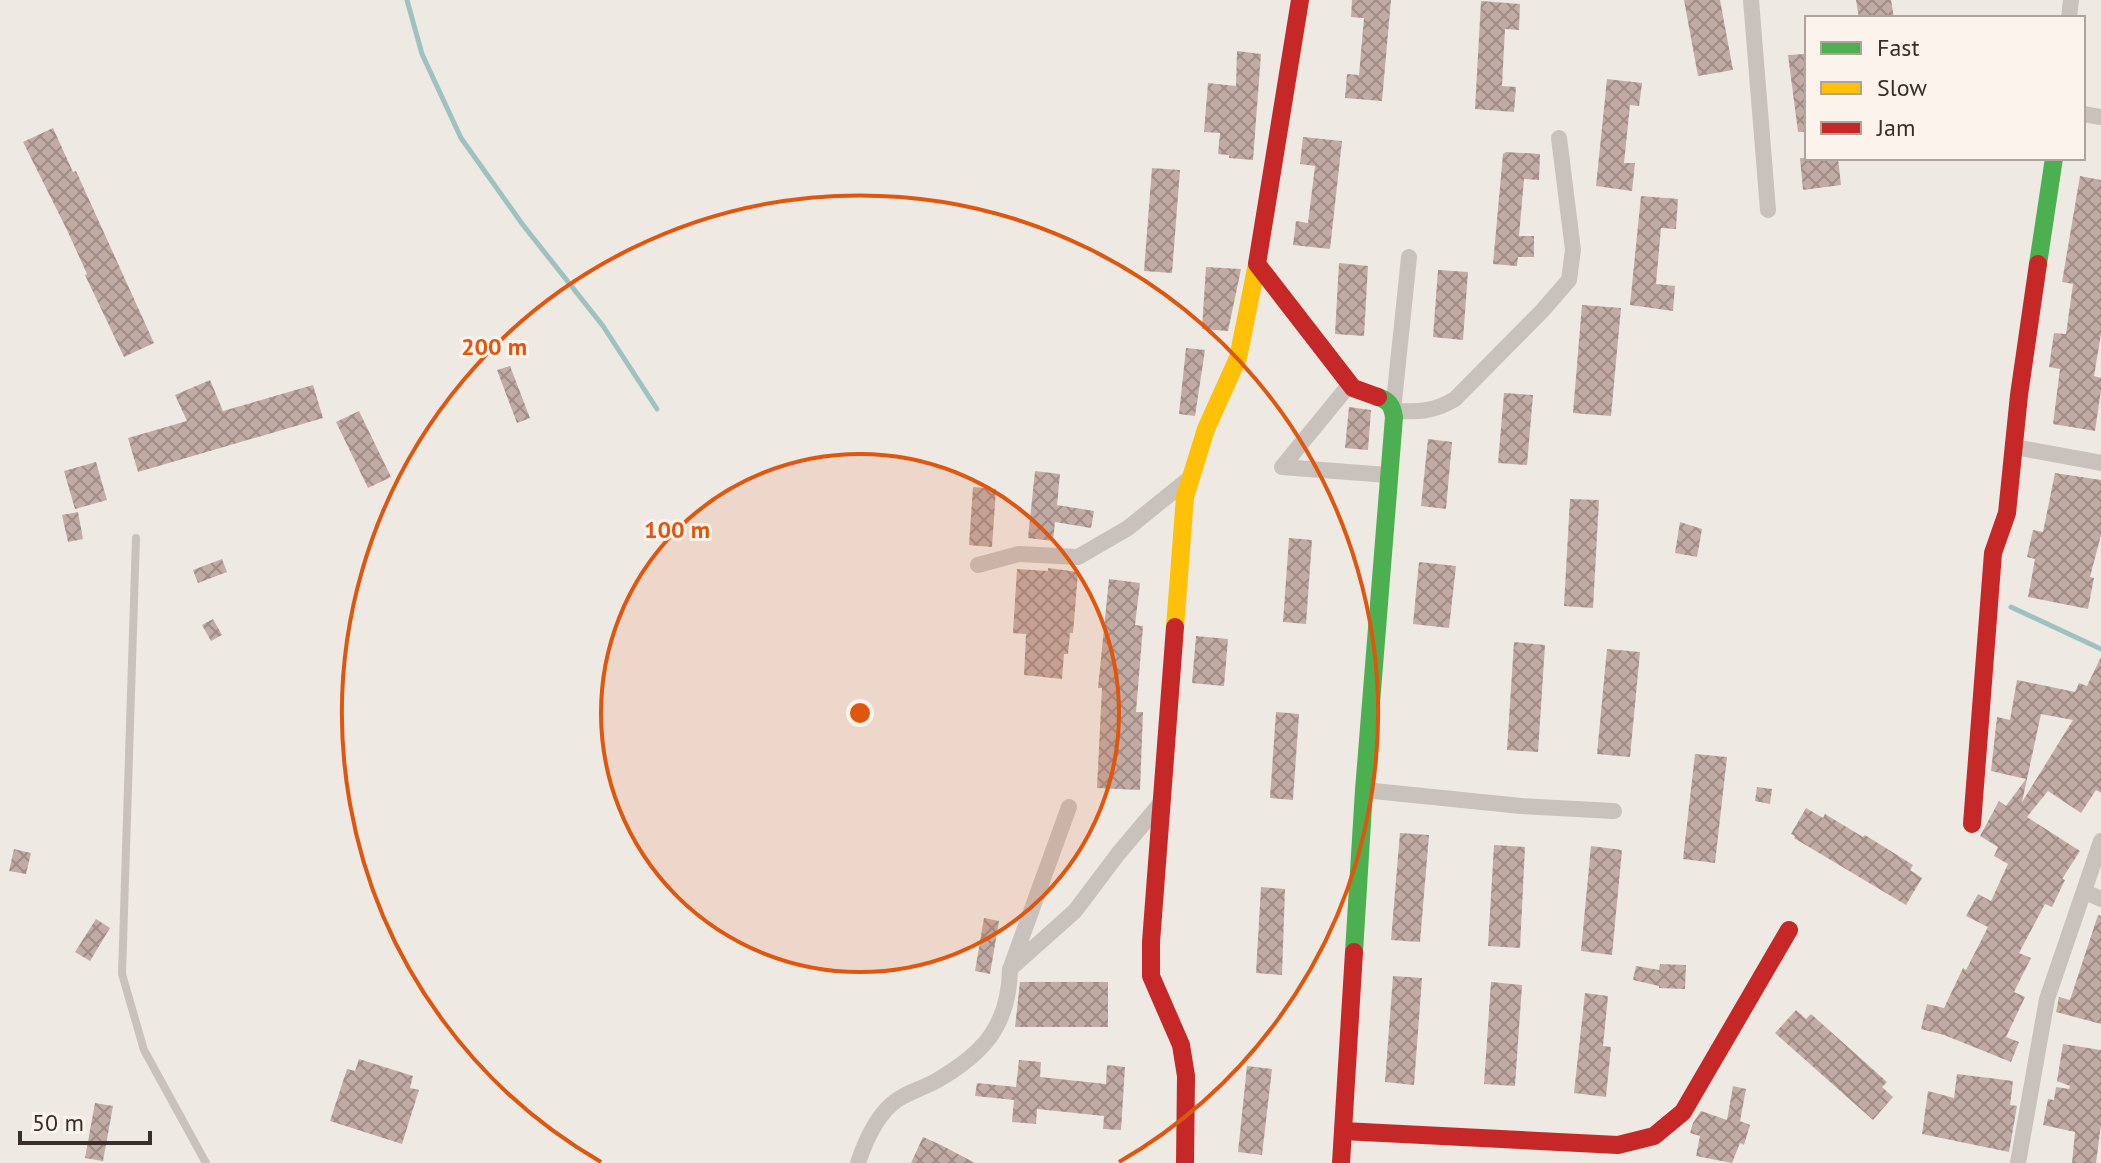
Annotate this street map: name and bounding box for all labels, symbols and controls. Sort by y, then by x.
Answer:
legend [1805,16,2085,160]
text: Fast [1877,32,1920,63]
text: Slow [1877,72,1927,103]
text: Jam [1876,112,1915,143]
text: 200 m [461,331,527,362]
text: 100 m [644,514,710,545]
centre of rings [846,699,874,727]
scale bar [20,1095,150,1145]
text: 50 m [32,1107,84,1138]

